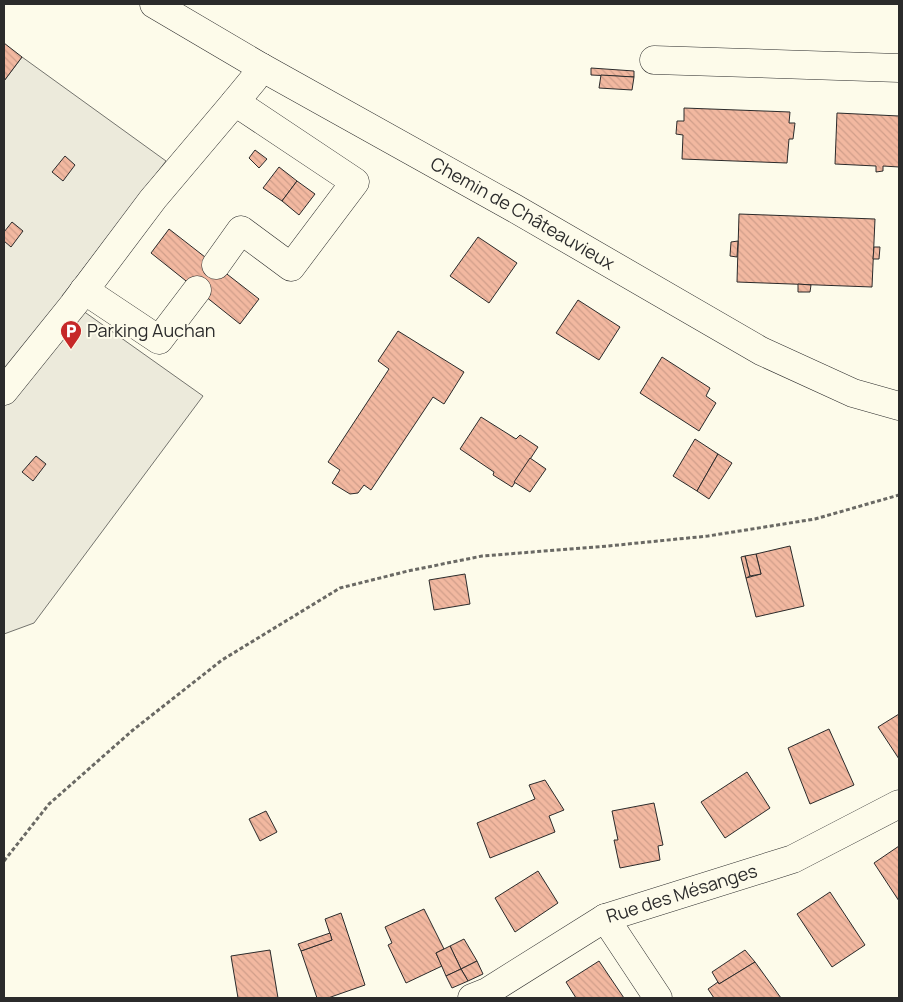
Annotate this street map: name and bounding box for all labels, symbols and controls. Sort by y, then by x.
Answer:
street label: Chemin de Châteauvieux [427,151,620,275]
place label: Parking Auchan [87,318,215,342]
parking icon: Parking Auchan [59,319,83,350]
street label: Rue des Mésanges [603,858,760,928]

